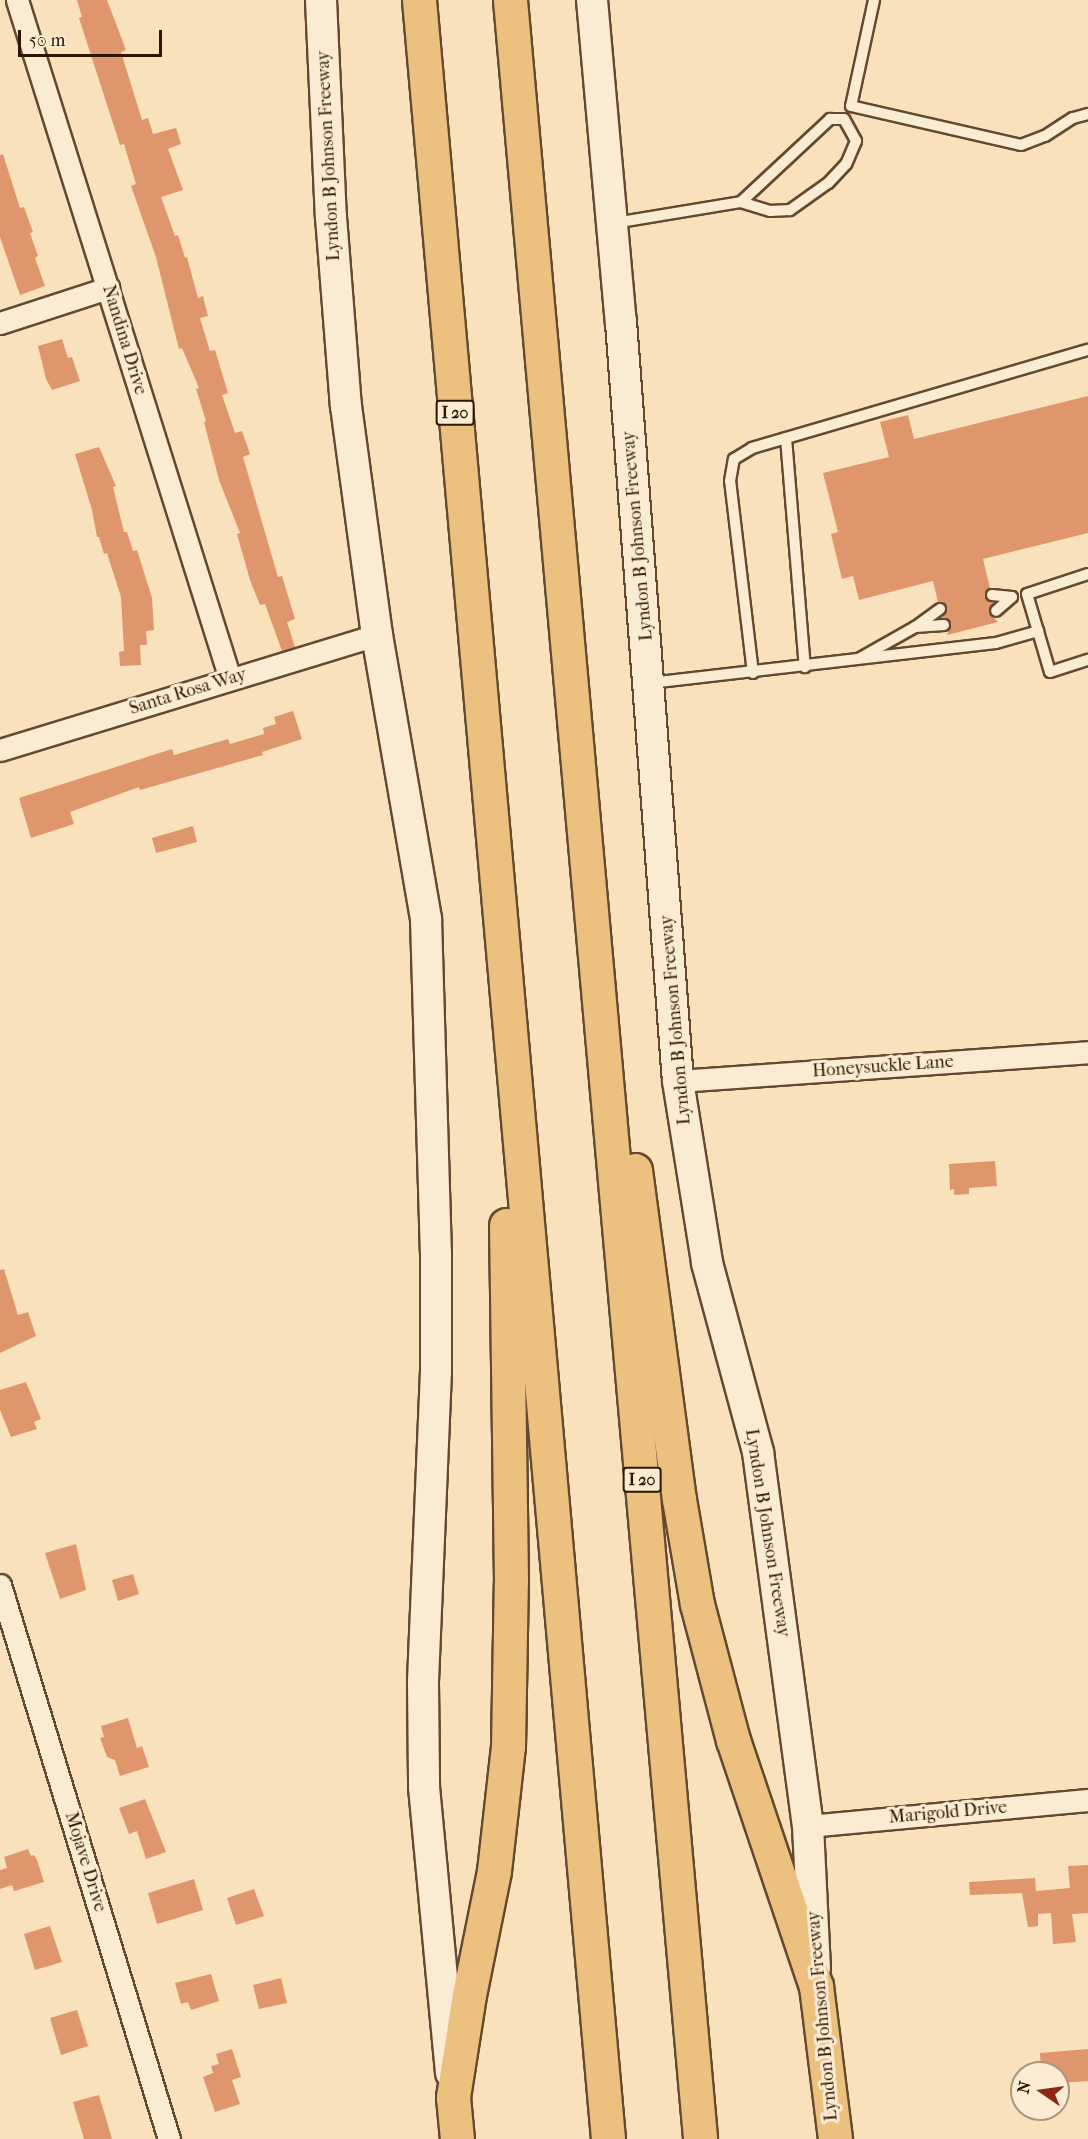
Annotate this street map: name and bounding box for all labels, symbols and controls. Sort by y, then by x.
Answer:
scale bar [21,18,165,56]
text: 50 m [29,30,65,51]
street label: Lyndon B Johnson Freeway [313,50,345,262]
street label: Nandina Drive [97,282,151,398]
road number: I 20 [436,400,474,426]
street label: Lyndon B Johnson Freeway [618,430,658,642]
street label: Santa Rosa Way [127,664,249,720]
street label: Lyndon B Johnson Freeway [656,914,696,1126]
street label: Honeysuckle Lane [812,1051,954,1083]
street label: Lyndon B Johnson Freeway [740,1427,794,1639]
road number: I 20 [622,1467,662,1493]
street label: Marigold Drive [888,1797,1008,1829]
street label: Mojave Drive [60,1809,110,1915]
street label: Lyndon B Johnson Freeway [803,1910,843,2122]
north arrow [1010,2061,1070,2121]
text: N [1013,2079,1035,2095]

